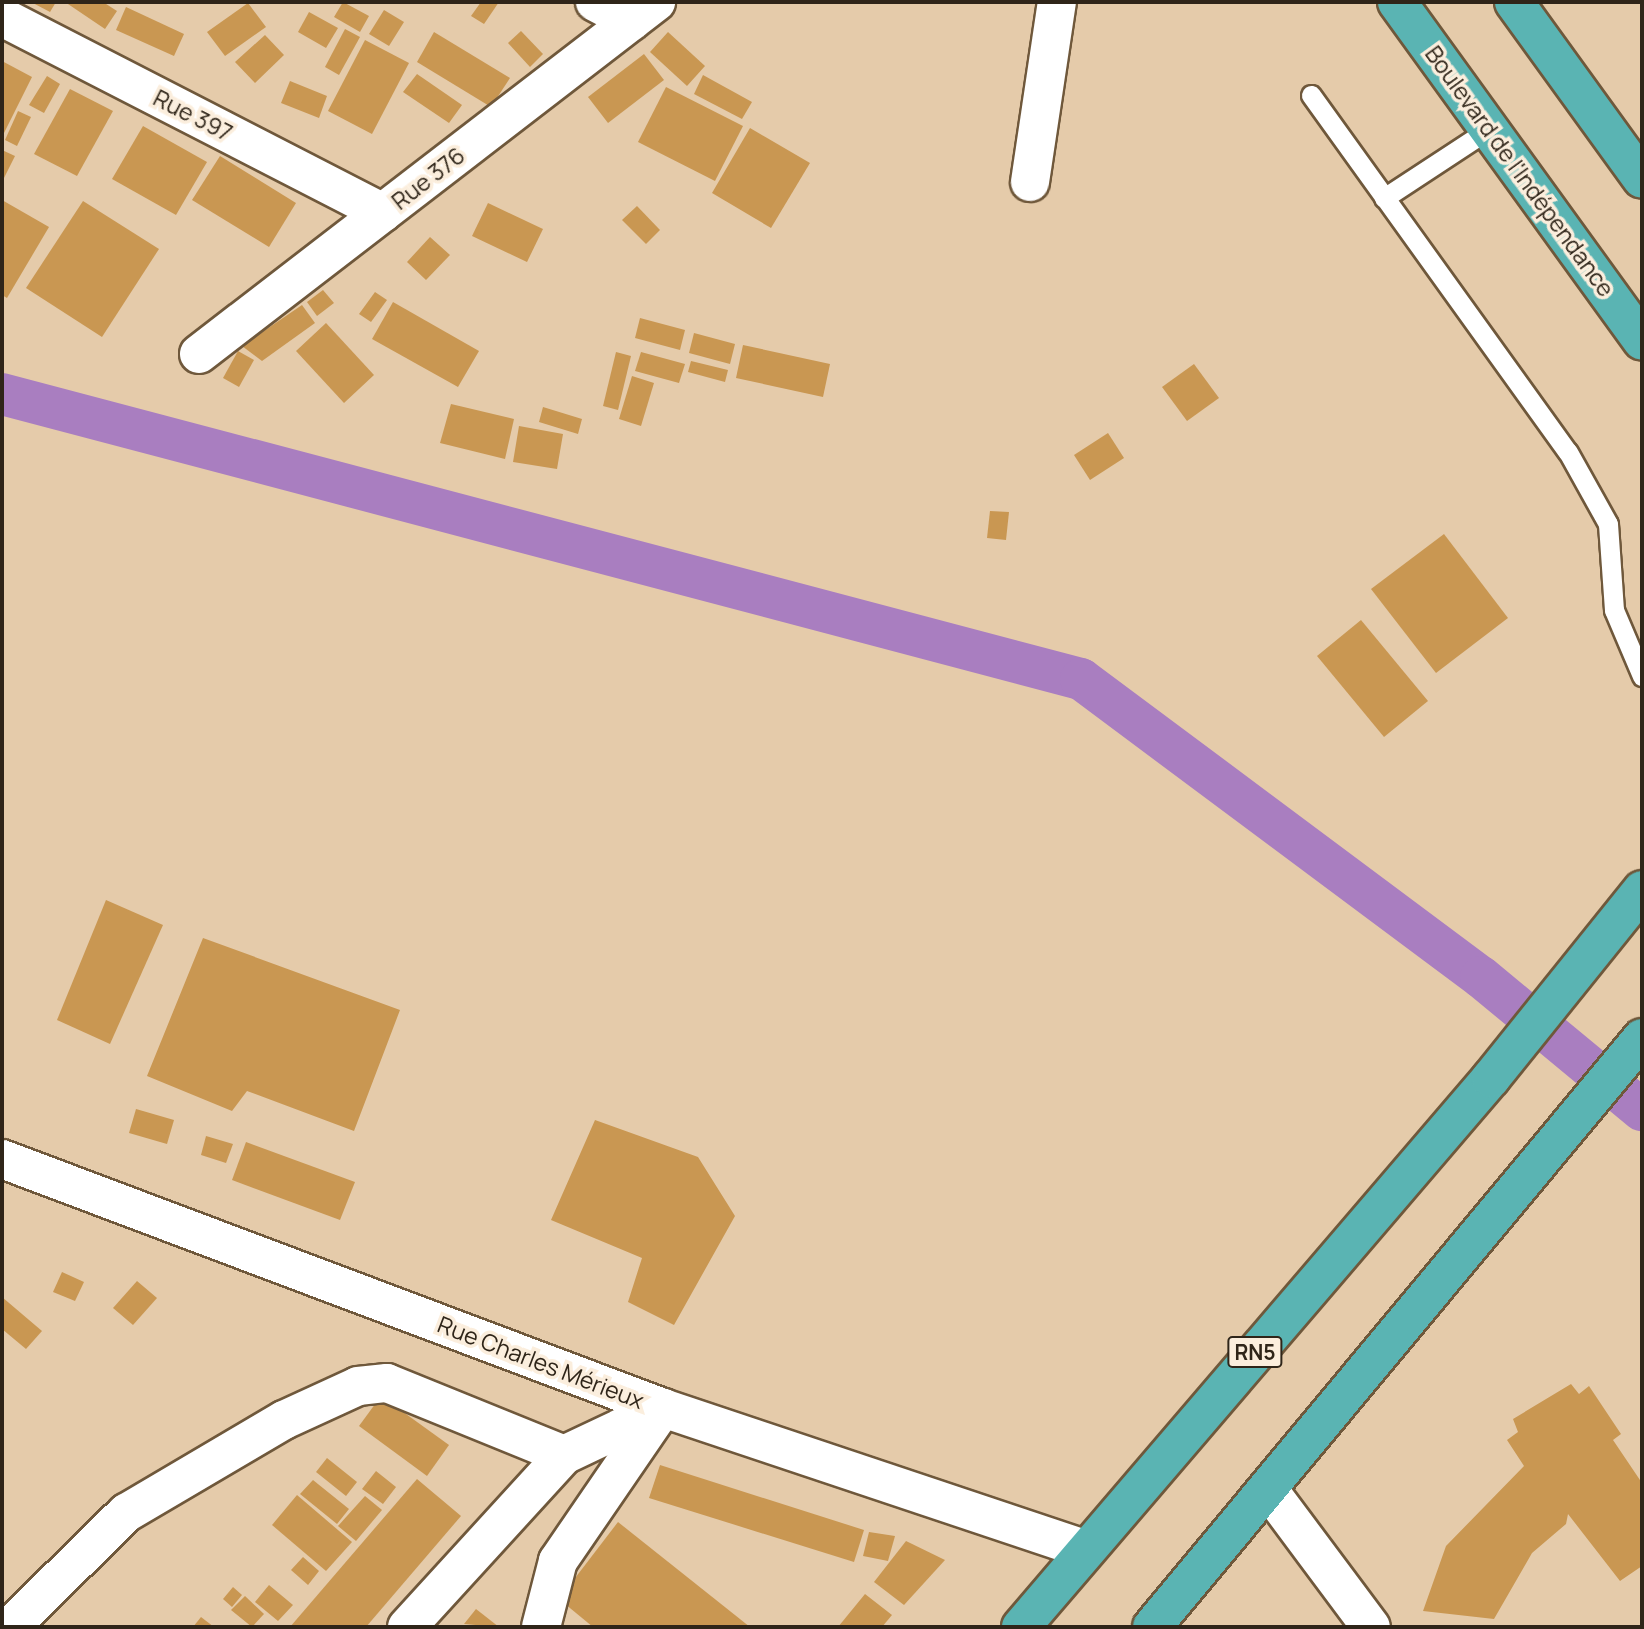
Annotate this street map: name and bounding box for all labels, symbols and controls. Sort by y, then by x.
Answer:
street label: Boulevard de l'Indépendance [1420,40,1620,302]
street label: Rue 397 [149,84,237,146]
street label: Rue 376 [386,141,470,215]
street label: Rue Charles Mérieux [434,1310,648,1414]
road number: RN5 [1227,1334,1283,1370]

